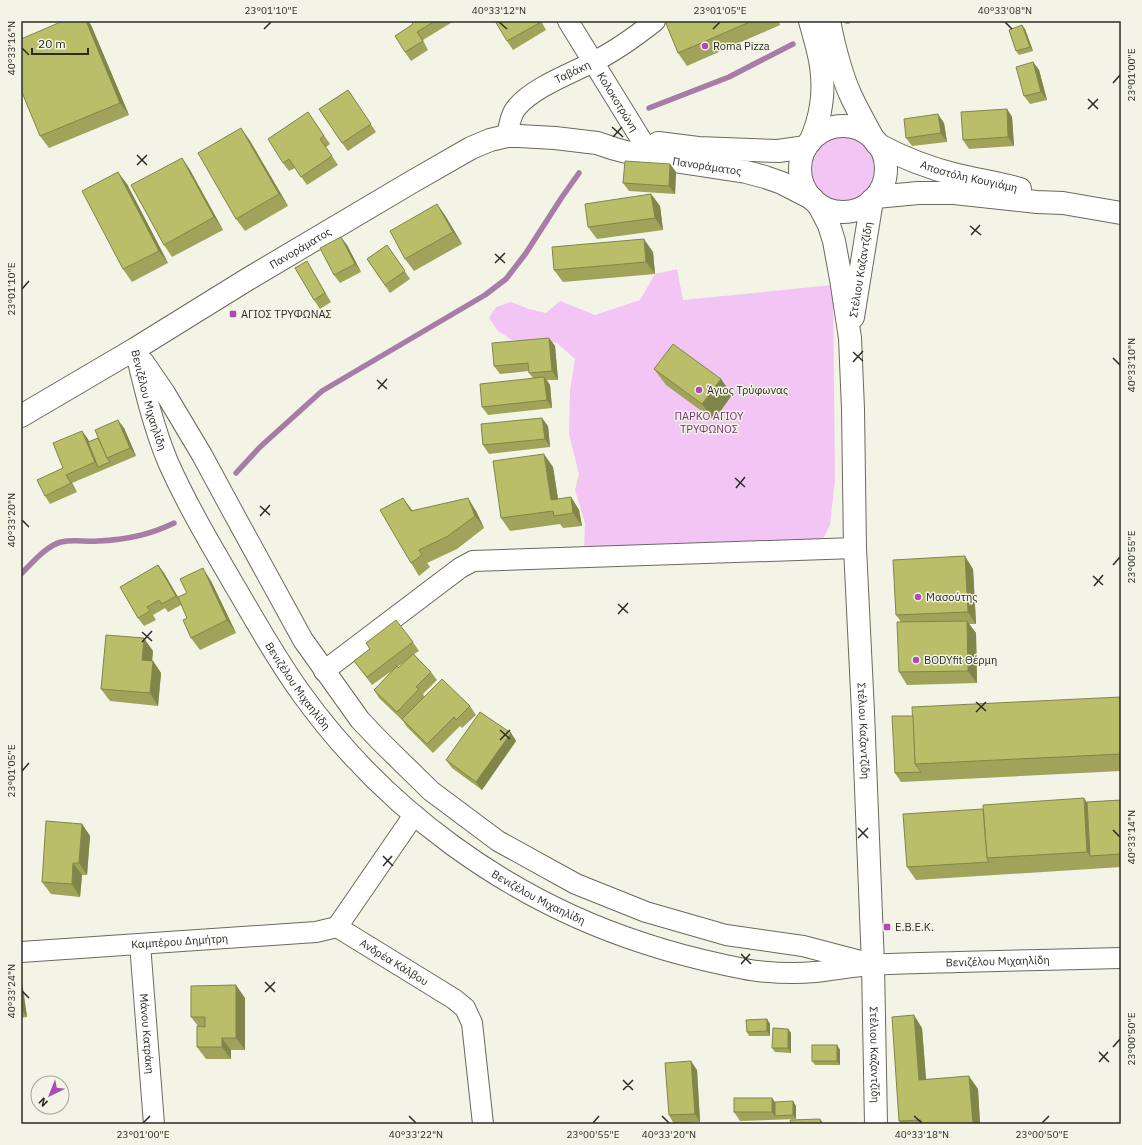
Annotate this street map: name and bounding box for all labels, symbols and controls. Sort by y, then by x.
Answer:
text: 23°01'10"E [244,4,298,17]
text: 40°33'12"N [472,4,526,17]
text: 23°01'05"E [693,4,747,17]
text: 40°33'08"N [978,4,1032,17]
text: 40°33'16"N [5,21,18,75]
scale bar [32,30,88,56]
text: 20 m [38,36,66,51]
place label: Roma Pizza [713,39,770,53]
marker: Roma Pizza [700,41,710,51]
text: 23°01'00"E [1125,48,1138,102]
street label: Ταβάκη [552,57,593,87]
street label: Κολοκοτρώνη [594,69,642,134]
street label: Πανοράματος [672,154,743,178]
street label: Αποστόλη Κουγιάμη [918,157,1019,195]
street label: Στέλιου Καζαντζίδη [846,221,875,318]
street label: Πανοράματος [267,224,334,272]
text: 23°01'10"E [5,262,18,316]
place label: ΑΓΙΟΣ ΤΡΥΦΩΝΑΣ [241,307,332,321]
marker: ΑΓΙΟΣ ΤΡΥΦΩΝΑΣ [228,309,238,319]
text: 40°33'10"N [1125,338,1138,392]
street label: Βενιζέλου Μιχαηλίδη [128,348,170,453]
place label: Άγιος Τρύφωνας [707,383,788,397]
marker: Άγιος Τρύφωνας [694,385,704,395]
park label: ΠΑΡΚΟ ΑΓΙΟΥ ΤΡΥΦΩΝΟΣ [674,409,744,436]
text: 40°33'20"N [5,493,18,547]
text: 23°00'55"E [1125,530,1138,584]
place label: Μασούτης [926,590,978,604]
marker: Μασούτης [913,592,923,602]
street label: Βενιζέλου Μιχαηλίδη [262,639,333,733]
place label: BODYfit Θέρμη [924,653,997,667]
marker: BODYfit Θέρμη [911,655,921,665]
street label: Στέλιου Καζαντζίδη [855,682,873,780]
text: 23°01'05"E [5,744,18,798]
text: 40°33'14"N [1125,810,1138,864]
street label: Βενιζέλου Μιχαηλίδη [489,867,588,927]
place label: Ε.Β.Ε.Κ. [895,920,934,934]
marker: Ε.Β.Ε.Κ. [882,922,892,932]
street label: Καμπέρου Δημήτρη [131,931,229,952]
street label: Ανδρέα Κάλβου [357,936,431,989]
street label: Βενιζέλου Μιχαηλίδη [945,953,1050,969]
text: 40°33'24"N [5,964,18,1018]
street label: Μάνου Κατράκη [137,993,157,1075]
street label: Στέλιου Καζαντζίδη [867,1006,883,1103]
text: 23°00'50"E [1125,1012,1138,1066]
north arrow [30,1075,70,1115]
text: N [35,1094,51,1110]
text: 23°01'00"E [116,1128,170,1141]
text: 40°33'22"N [389,1128,443,1141]
text: 23°00'55"E [566,1128,620,1141]
text: 40°33'20"N [642,1128,696,1141]
text: 40°33'18"N [895,1128,949,1141]
text: 23°00'50"E [1015,1128,1069,1141]

